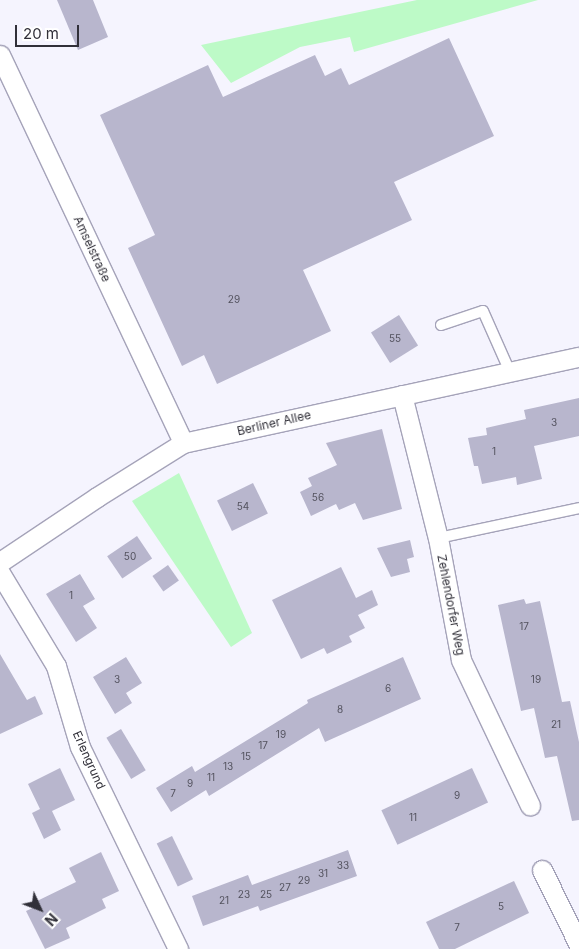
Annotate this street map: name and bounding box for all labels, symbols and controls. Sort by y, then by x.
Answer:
scale bar [18,15,81,47]
text: 20 m [23,24,59,43]
street label: Amselstraße [70,214,114,284]
house number: 29 [228,294,240,306]
house number: 55 [389,333,401,345]
street label: Berliner Allee [236,408,312,438]
house number: 3 [551,417,557,429]
house number: 1 [492,446,496,458]
house number: 56 [312,492,324,504]
house number: 54 [237,501,249,513]
house number: 50 [124,551,136,563]
street label: Zehlendorfer Weg [434,553,468,657]
house number: 1 [69,590,73,602]
house number: 17 [519,621,529,633]
house number: 3 [114,674,120,686]
house number: 19 [531,674,541,686]
house number: 6 [385,683,391,695]
house number: 8 [337,704,343,716]
house number: 21 [551,719,561,731]
street label: Erlengrund [70,729,108,791]
house number: 19 [276,729,286,741]
house number: 17 [258,740,268,752]
house number: 15 [241,751,251,763]
house number: 13 [223,761,233,773]
house number: 11 [207,772,215,784]
house number: 9 [187,778,193,790]
house number: 7 [170,788,176,800]
house number: 9 [454,790,460,802]
house number: 11 [409,812,417,824]
house number: 33 [337,860,349,872]
house number: 31 [318,868,328,880]
house number: 29 [298,875,310,887]
house number: 27 [279,882,291,894]
north arrow [15,884,65,934]
house number: 23 [238,889,250,901]
house number: 25 [260,889,272,901]
house number: 21 [219,895,229,907]
house number: 5 [498,901,504,913]
text: N [41,910,61,929]
house number: 7 [454,922,460,934]

